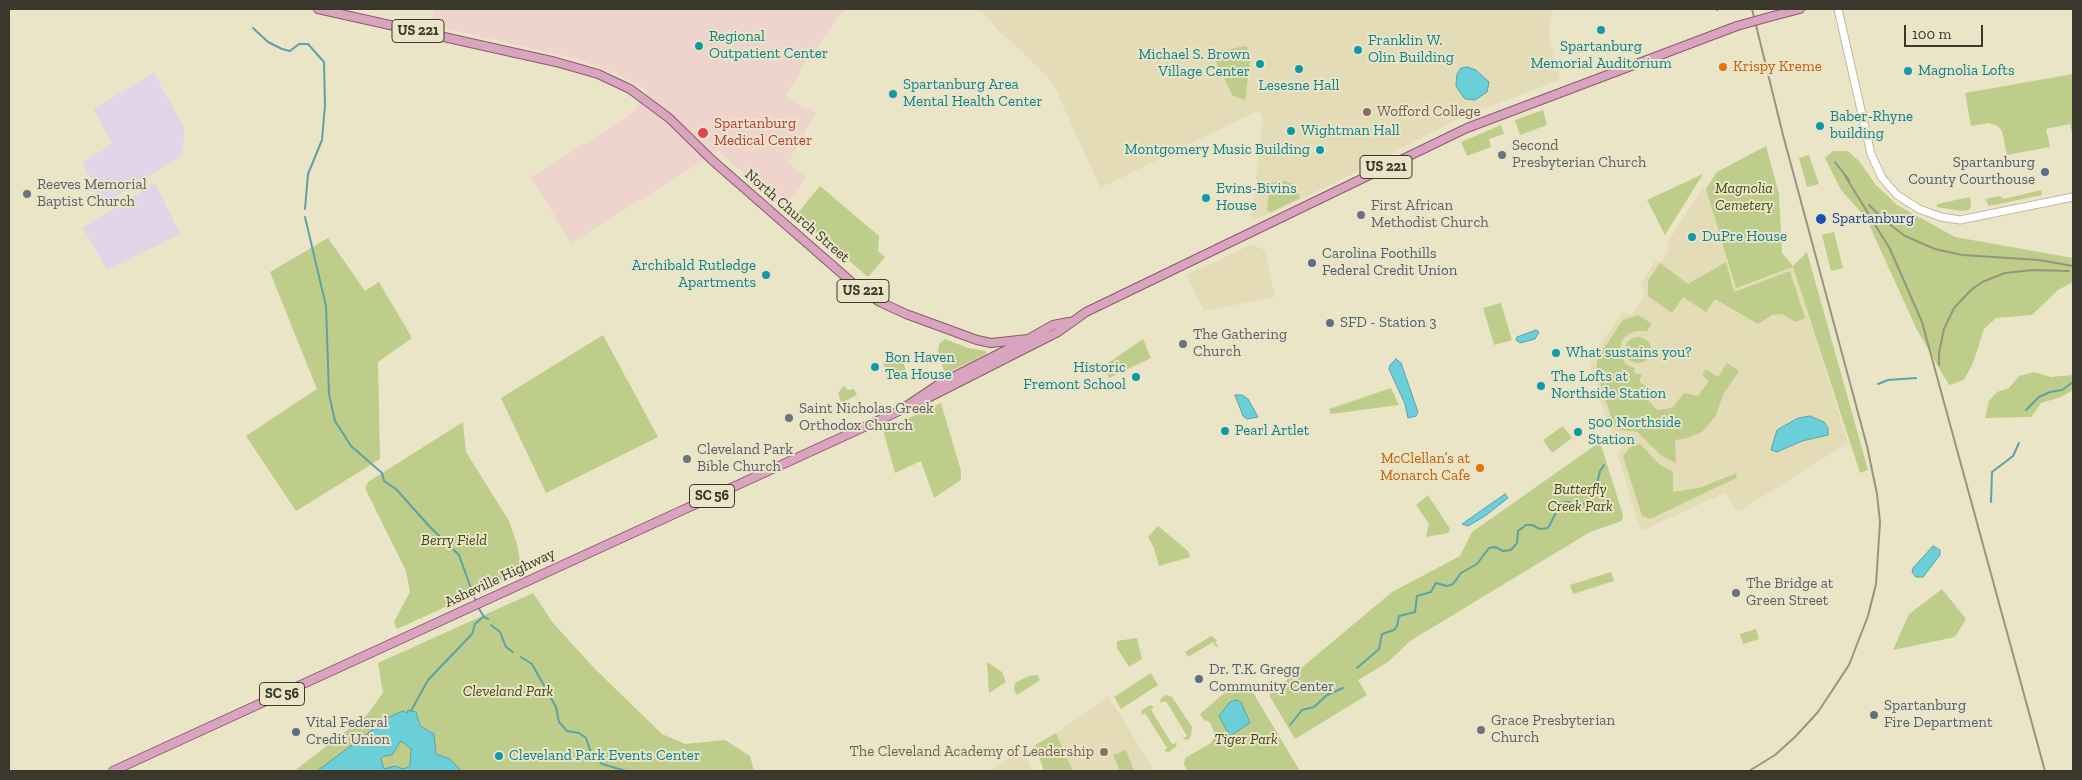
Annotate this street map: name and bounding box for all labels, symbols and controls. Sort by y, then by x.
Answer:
scale bar [1907,15,1986,47]
road number: US 221 [392,20,444,42]
marker: Spartanburg Memorial Auditorium [1595,24,1607,36]
text: 100 m [1912,25,1951,43]
place label: Regional Outpatient Center [709,28,828,63]
place label: Franklin W. Olin Building [1368,32,1454,67]
place label: Spartanburg Memorial Auditorium [1530,38,1672,73]
marker: Regional Outpatient Center [693,40,705,52]
marker: Franklin W. Olin Building [1352,44,1364,56]
place label: Michael S. Brown Village Center [1138,46,1250,81]
marker: Michael S. Brown Village Center [1254,58,1266,70]
place label: Krispy Kreme [1733,58,1822,76]
marker: Krispy Kreme [1717,61,1729,73]
place label: Magnolia Lofts [1918,62,2014,80]
marker: Lesesne Hall [1293,63,1305,75]
marker: Magnolia Lofts [1902,65,1914,77]
place label: Spartanburg Area Mental Health Center [903,76,1043,111]
place label: Lesesne Hall [1259,77,1339,95]
marker: Spartanburg Area Mental Health Center [887,88,899,100]
place label: Wofford College [1377,103,1480,121]
marker: Wofford College [1361,106,1373,118]
place label: Baber-Rhyne building [1830,108,1913,143]
place label: Spartanburg Medical Center [714,115,812,150]
marker: Baber-Rhyne building [1814,120,1826,132]
place label: Wightman Hall [1301,122,1400,140]
marker: Wightman Hall [1285,125,1297,137]
marker: Spartanburg Medical Center [696,126,710,140]
place label: Second Presbyterian Church [1512,137,1646,172]
place label: Montgomery Music Building [1125,141,1310,159]
marker: Montgomery Music Building [1314,144,1326,156]
marker: Second Presbyterian Church [1496,149,1508,161]
place label: Spartanburg County Courthouse [1908,154,2035,189]
road number: US 221 [1360,156,1412,178]
street label: North Church Street [741,166,853,266]
marker: Spartanburg County Courthouse [2039,166,2051,178]
place label: Reeves Memorial Baptist Church [37,176,147,211]
place label: Evins-Bivins House [1216,180,1297,215]
park label: Magnolia Cemetery [1715,180,1773,215]
marker: Reeves Memorial Baptist Church [21,188,33,200]
marker: Evins-Bivins House [1200,192,1212,204]
place label: First African Methodist Church [1371,197,1489,232]
marker: First African Methodist Church [1355,209,1367,221]
place label: Spartanburg [1832,210,1914,228]
marker: Spartanburg [1814,212,1828,226]
place label: DuPre House [1702,228,1787,246]
marker: DuPre House [1686,231,1698,243]
place label: Carolina Foothills Federal Credit Union [1322,245,1457,280]
place label: Archibald Rutledge Apartments [632,257,756,292]
marker: Carolina Foothills Federal Credit Union [1306,257,1318,269]
marker: Archibald Rutledge Apartments [760,269,772,281]
road number: US 221 [837,280,889,302]
place label: SFD - Station 3 [1340,314,1437,332]
marker: SFD - Station 3 [1324,317,1336,329]
place label: The Gathering Church [1193,326,1287,361]
marker: The Gathering Church [1177,338,1189,350]
place label: What sustains you? [1566,344,1692,362]
marker: What sustains you? [1550,347,1562,359]
place label: Bon Haven Tea House [885,349,955,384]
place label: Historic Fremont School [1023,359,1126,394]
marker: Bon Haven Tea House [869,361,881,373]
place label: The Lofts at Northside Station [1551,368,1666,403]
marker: Historic Fremont School [1130,371,1142,383]
marker: The Lofts at Northside Station [1535,380,1547,392]
place label: Saint Nicholas Greek Orthodox Church [799,400,934,435]
marker: Saint Nicholas Greek Orthodox Church [783,412,795,424]
place label: 500 Northside Station [1588,414,1681,449]
place label: Pearl Artlet [1235,422,1309,440]
marker: Pearl Artlet [1219,425,1231,437]
marker: 500 Northside Station [1572,426,1584,438]
place label: Cleveland Park Bible Church [697,441,793,476]
place label: McClellan’s at Monarch Cafe [1380,450,1470,485]
marker: Cleveland Park Bible Church [681,453,693,465]
marker: McClellan’s at Monarch Cafe [1474,462,1486,474]
park label: Butterfly Creek Park [1547,481,1613,516]
road number: SC 56 [690,484,734,508]
park label: Berry Field [421,532,487,550]
street label: Asheville Highway [442,545,558,611]
place label: The Bridge at Green Street [1746,575,1833,610]
marker: The Bridge at Green Street [1730,587,1742,599]
place label: Dr. T.K. Gregg Community Center [1209,661,1334,696]
marker: Dr. T.K. Gregg Community Center [1193,673,1205,685]
road number: SC 56 [260,682,304,706]
park label: Cleveland Park [463,683,553,701]
place label: Spartanburg Fire Department [1884,697,1992,732]
marker: Spartanburg Fire Department [1868,709,1880,721]
place label: Grace Presbyterian Church [1491,712,1615,747]
place label: Vital Federal Credit Union [306,714,390,749]
marker: Grace Presbyterian Church [1475,724,1487,736]
marker: Vital Federal Credit Union [290,726,302,738]
park label: Tiger Park [1214,731,1278,749]
place label: The Cleveland Academy of Leadership [849,743,1094,761]
marker: The Cleveland Academy of Leadership [1098,746,1110,758]
place label: Cleveland Park Events Center [509,747,700,765]
marker: Cleveland Park Events Center [493,750,505,762]

